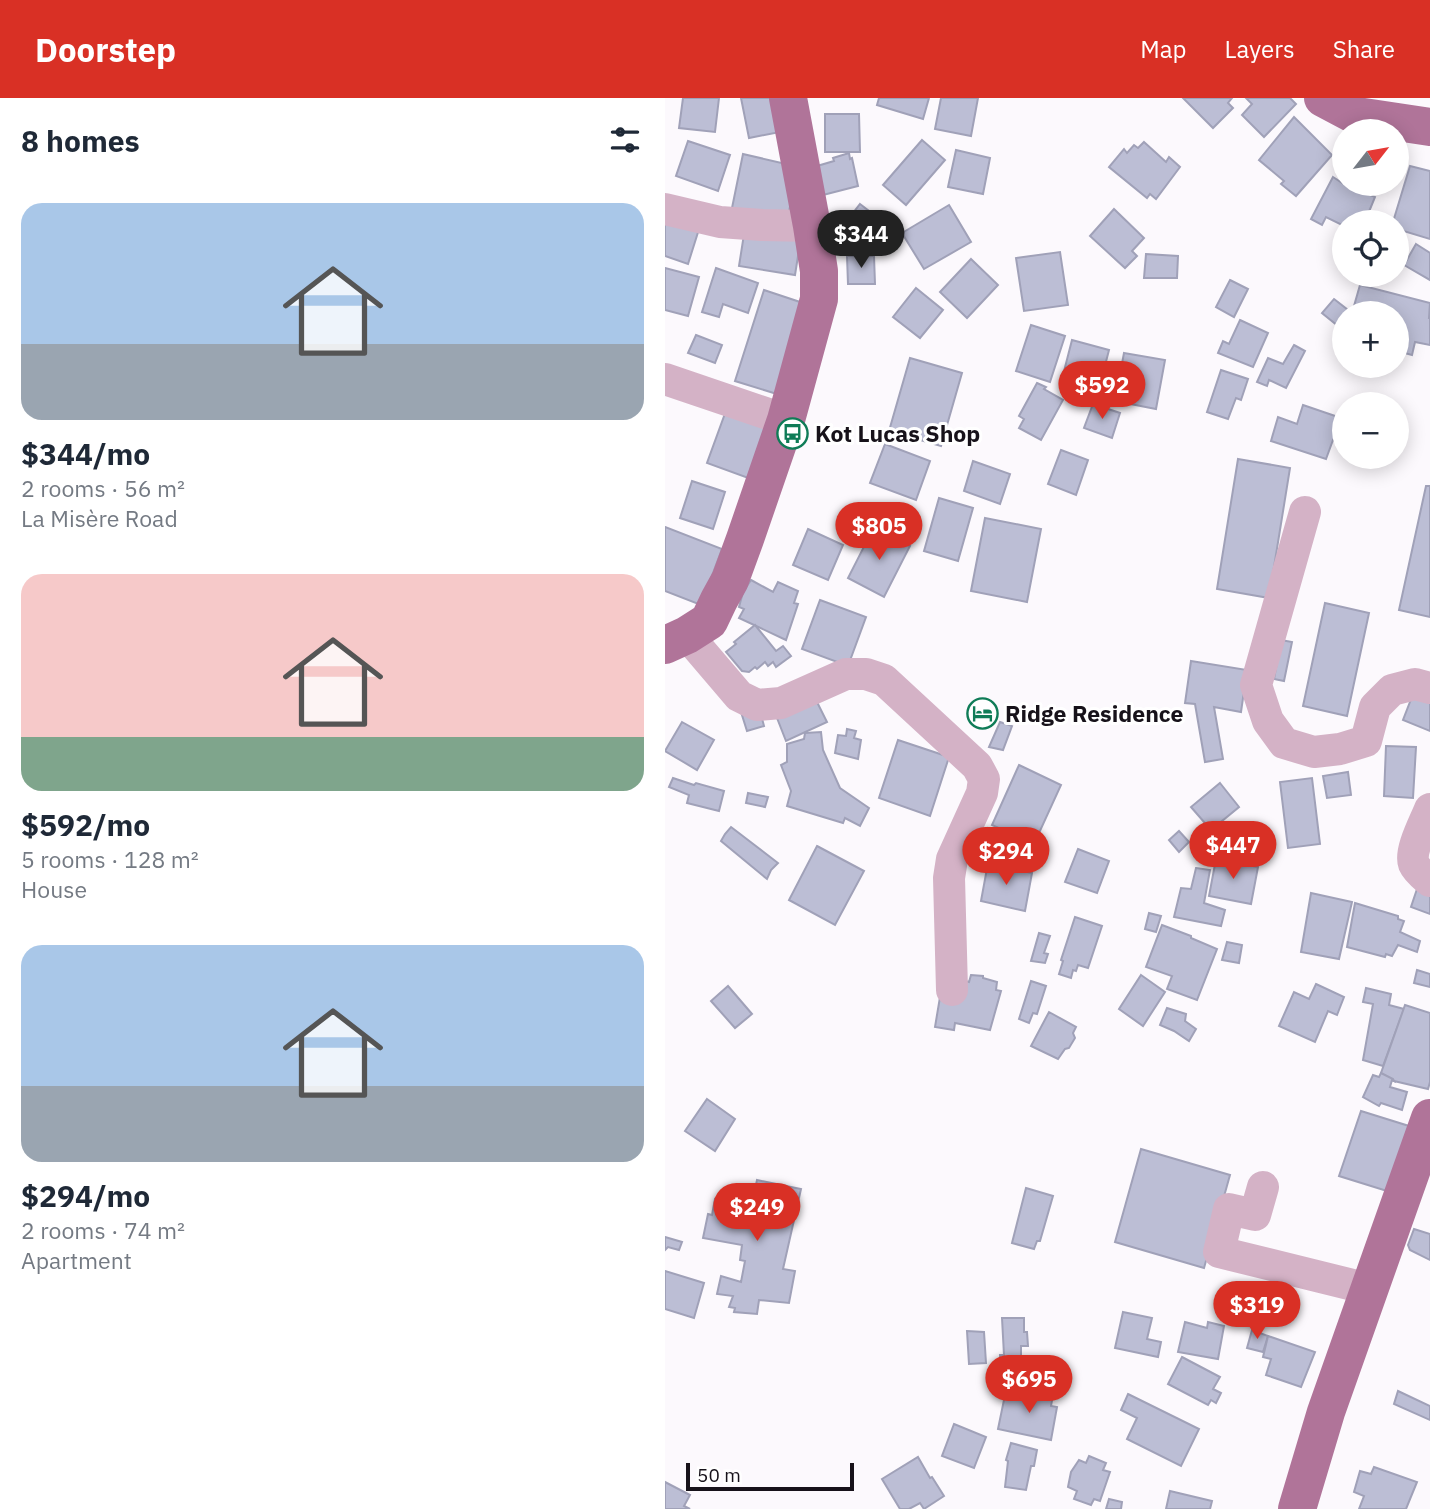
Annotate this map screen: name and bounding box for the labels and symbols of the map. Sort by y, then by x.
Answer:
north arrow [1332,119,1409,196]
pin: $344 [820,211,902,270]
pin: $592 [1061,362,1143,421]
bus stop icon: Kot Lucas Shop [775,416,809,450]
place label: Kot Lucas Shop [815,418,980,448]
pin: $805 [838,503,920,562]
hotel icon: Ridge Residence [965,696,999,730]
place label: Ridge Residence [1005,698,1184,728]
pin: $447 [1192,822,1274,881]
pin: $294 [965,828,1047,887]
pin: $249 [716,1184,798,1243]
pin: $319 [1216,1282,1298,1341]
pin: $695 [988,1356,1070,1415]
scale bar [686,1460,854,1492]

